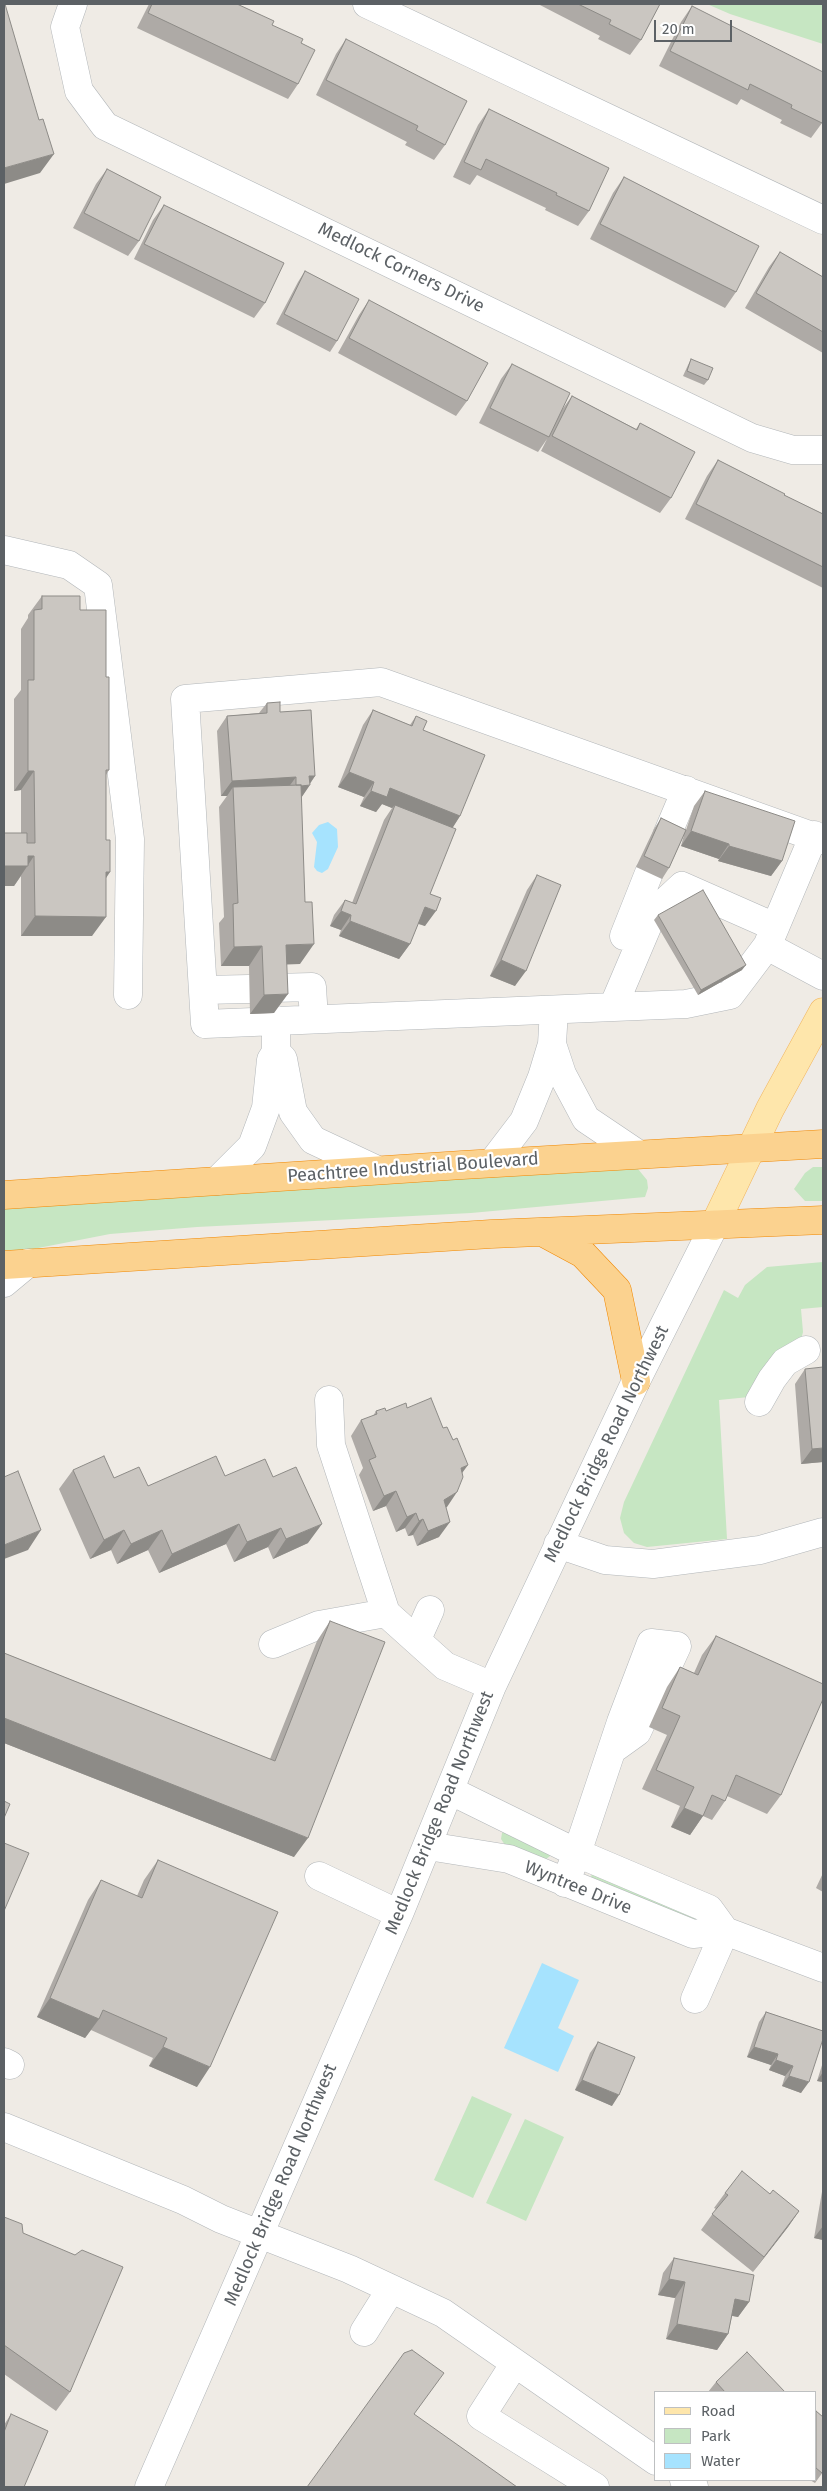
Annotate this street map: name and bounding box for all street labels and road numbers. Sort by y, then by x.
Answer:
street label: Medlock Corners Drive [314,218,488,318]
street label: Peachtree Industrial Boulevard [287,1148,539,1188]
street label: Medlock Bridge Road Northwest [540,1322,674,1566]
street label: Medlock Bridge Road Northwest [381,1688,499,1938]
street label: Wyntree Drive [521,1857,635,1919]
street label: Medlock Bridge Road Northwest [220,2061,342,2309]

